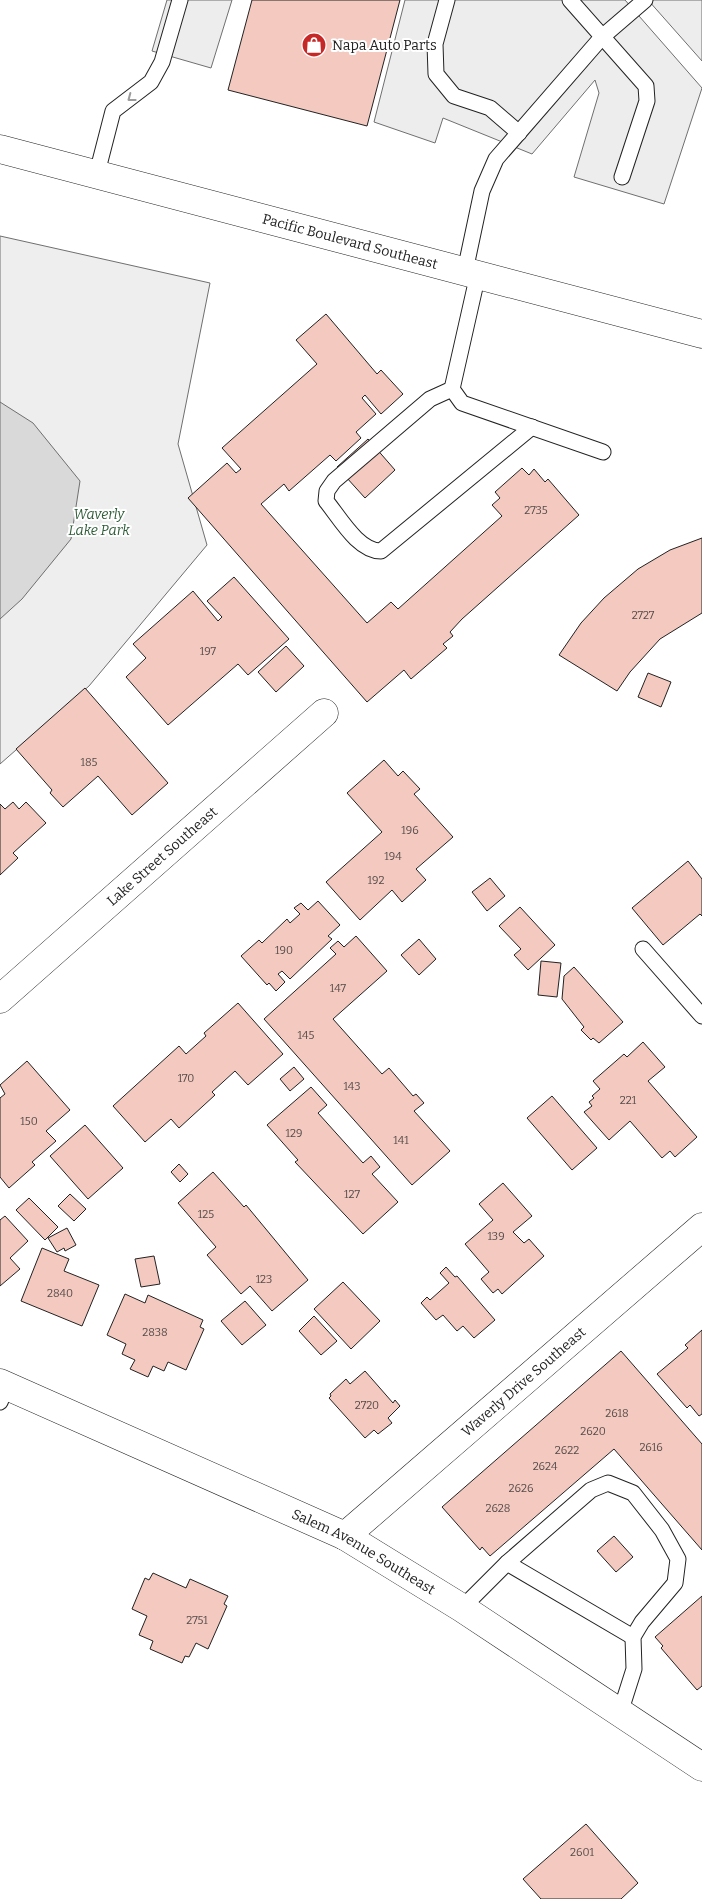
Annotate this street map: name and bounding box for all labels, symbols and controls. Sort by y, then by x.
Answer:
shop icon: Napa Auto Parts [301,32,327,58]
place label: Napa Auto Parts [332,37,437,54]
one-way arrow [128,92,137,100]
street label: Pacific Boulevard Southeast [260,210,439,273]
house number: 2735 [524,504,548,517]
park label: Waverly Lake Park [68,506,130,539]
house number: 2727 [632,609,655,622]
house number: 197 [200,645,217,658]
house number: 185 [81,756,98,769]
street label: Lake Street Southeast [104,803,221,910]
house number: 196 [401,824,419,837]
house number: 194 [384,850,402,863]
house number: 192 [368,874,384,887]
house number: 190 [275,944,293,957]
house number: 147 [330,982,347,995]
house number: 145 [298,1029,315,1042]
house number: 170 [178,1072,194,1085]
house number: 143 [343,1080,361,1093]
house number: 221 [620,1094,637,1107]
house number: 150 [20,1115,38,1128]
house number: 129 [286,1127,302,1140]
house number: 141 [393,1134,409,1147]
house number: 127 [344,1188,360,1201]
house number: 125 [198,1208,214,1221]
house number: 139 [487,1230,505,1243]
house number: 123 [256,1273,272,1286]
house number: 2840 [47,1287,73,1300]
street label: Waverly Drive Southeast [458,1324,589,1440]
house number: 2838 [142,1326,168,1339]
house number: 2720 [355,1399,379,1412]
house number: 2618 [605,1407,629,1420]
house number: 2620 [580,1425,606,1438]
house number: 2616 [639,1441,663,1454]
house number: 2622 [555,1444,579,1457]
house number: 2624 [533,1460,558,1473]
house number: 2626 [509,1482,533,1495]
house number: 2628 [486,1502,510,1515]
street label: Salem Avenue Southeast [289,1506,438,1598]
house number: 2751 [186,1614,208,1627]
house number: 2601 [570,1846,594,1859]

